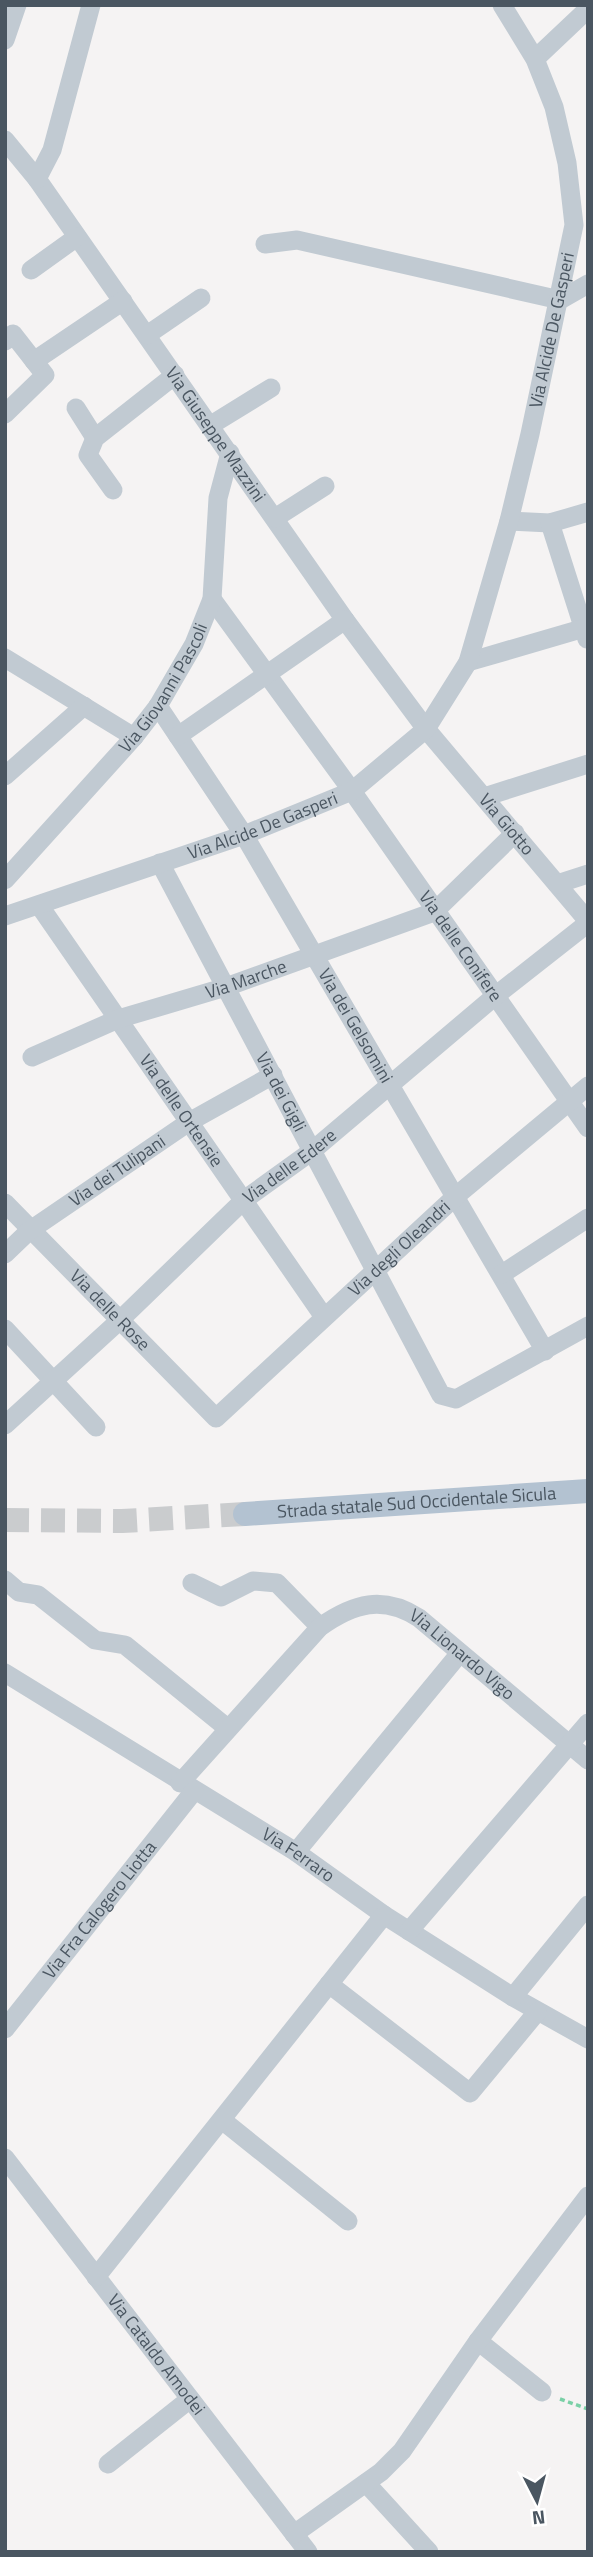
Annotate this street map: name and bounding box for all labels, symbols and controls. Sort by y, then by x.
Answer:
street label: Via Alcide De Gasperi [522,250,581,411]
street label: Via Giuseppe Mazzini [159,361,273,507]
street label: Via Giovanni Pascoli [112,619,214,759]
street label: Via Alcide De Gasperi [184,784,342,866]
street label: Via Giotto [473,787,541,861]
street label: Via delle Conifere [413,885,509,1007]
street label: Via Marche [202,952,290,1005]
street label: Via dei Gelsomini [312,963,400,1088]
street label: Via dei Gigli [249,1047,314,1136]
street label: Via delle Ortensie [133,1048,230,1172]
street label: Via delle Edere [237,1122,342,1210]
street label: Via dei Tulipani [63,1128,171,1213]
street label: Via degli Oleandri [342,1194,456,1302]
street label: Via delle Rose [64,1263,157,1357]
street label: Strada statale Sud Occidentale Sicula [276,1479,557,1525]
street label: Via Lionardo Vigo [405,1601,521,1706]
street label: Via Ferraro [257,1820,341,1889]
street label: Via Fra Calogero Liotta [36,1835,163,1985]
street label: Via Cataldo Amodei [101,2288,212,2421]
north arrow [502,2466,572,2536]
text: N [531,2503,547,2534]

